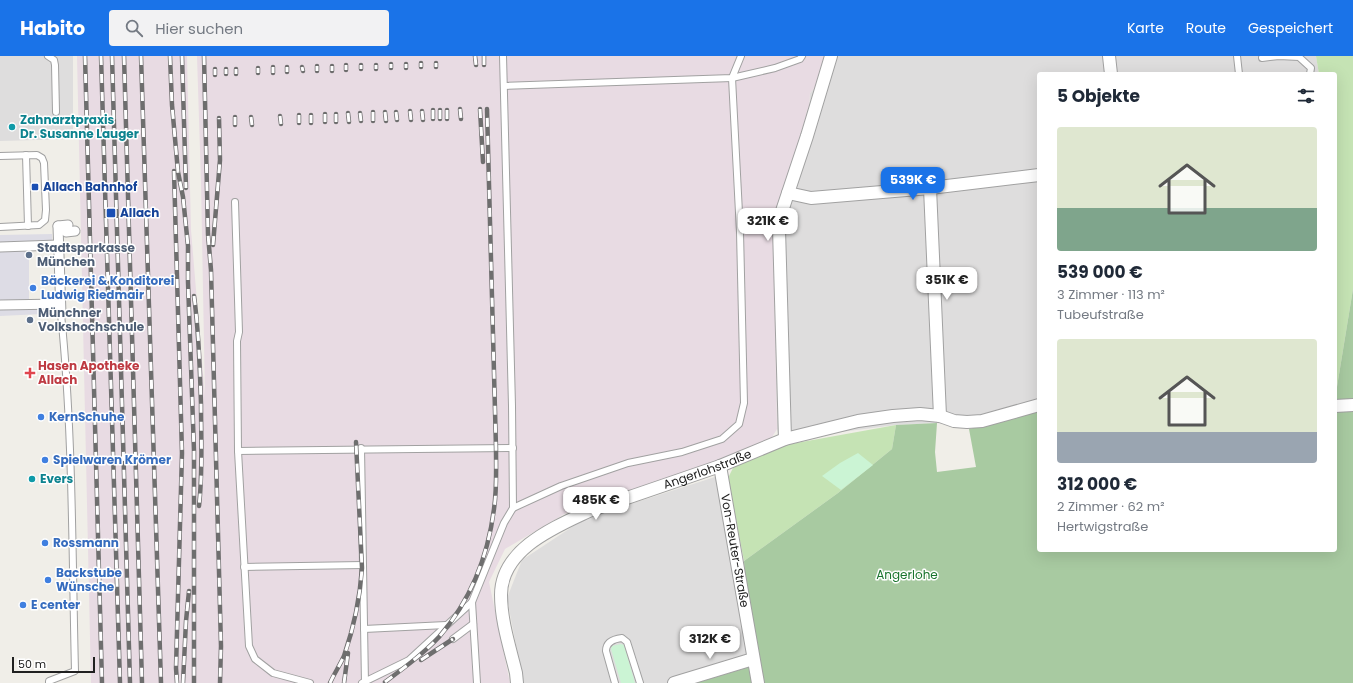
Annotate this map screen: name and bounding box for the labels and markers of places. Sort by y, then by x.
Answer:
place label: Zahnarztpraxis Dr. Susanne Lauger [20,111,139,142]
marker: Zahnarztpraxis Dr. Susanne Lauger [7,122,17,132]
pin: 539K € [880,167,946,201]
place label: Allach Bahnhof [43,178,138,195]
marker: Allach Bahnhof [30,182,40,192]
place label: Allach [120,204,159,221]
marker: Allach [105,207,117,219]
pin: 321K € [735,208,801,242]
place label: Stadtsparkasse München [37,239,136,270]
marker: Stadtsparkasse München [24,250,34,260]
pin: 351K € [914,267,980,301]
place label: Bäckerei & Konditorei Ludwig Riedmair [41,272,174,303]
marker: Bäckerei & Konditorei Ludwig Riedmair [28,283,38,293]
place label: Münchner Volkshochschule [38,304,145,335]
marker: Münchner Volkshochschule [25,315,35,325]
place label: Hasen Apotheke Allach [38,357,140,388]
marker: Hasen Apotheke Allach [25,368,35,378]
place label: KernSchuhe [49,408,125,425]
marker: KernSchuhe [36,412,46,422]
place label: Spielwaren Krömer [53,451,171,468]
marker: Spielwaren Krömer [40,455,50,465]
place label: Evers [40,470,74,487]
marker: Evers [27,474,37,484]
pin: 485K € [563,487,629,521]
place label: Rossmann [53,534,119,551]
marker: Rossmann [40,538,50,548]
place label: Backstube Wünsche [56,564,123,595]
marker: Backstube Wünsche [43,575,53,585]
place label: E center [31,596,80,613]
marker: E center [18,600,28,610]
pin: 312K € [677,626,743,660]

